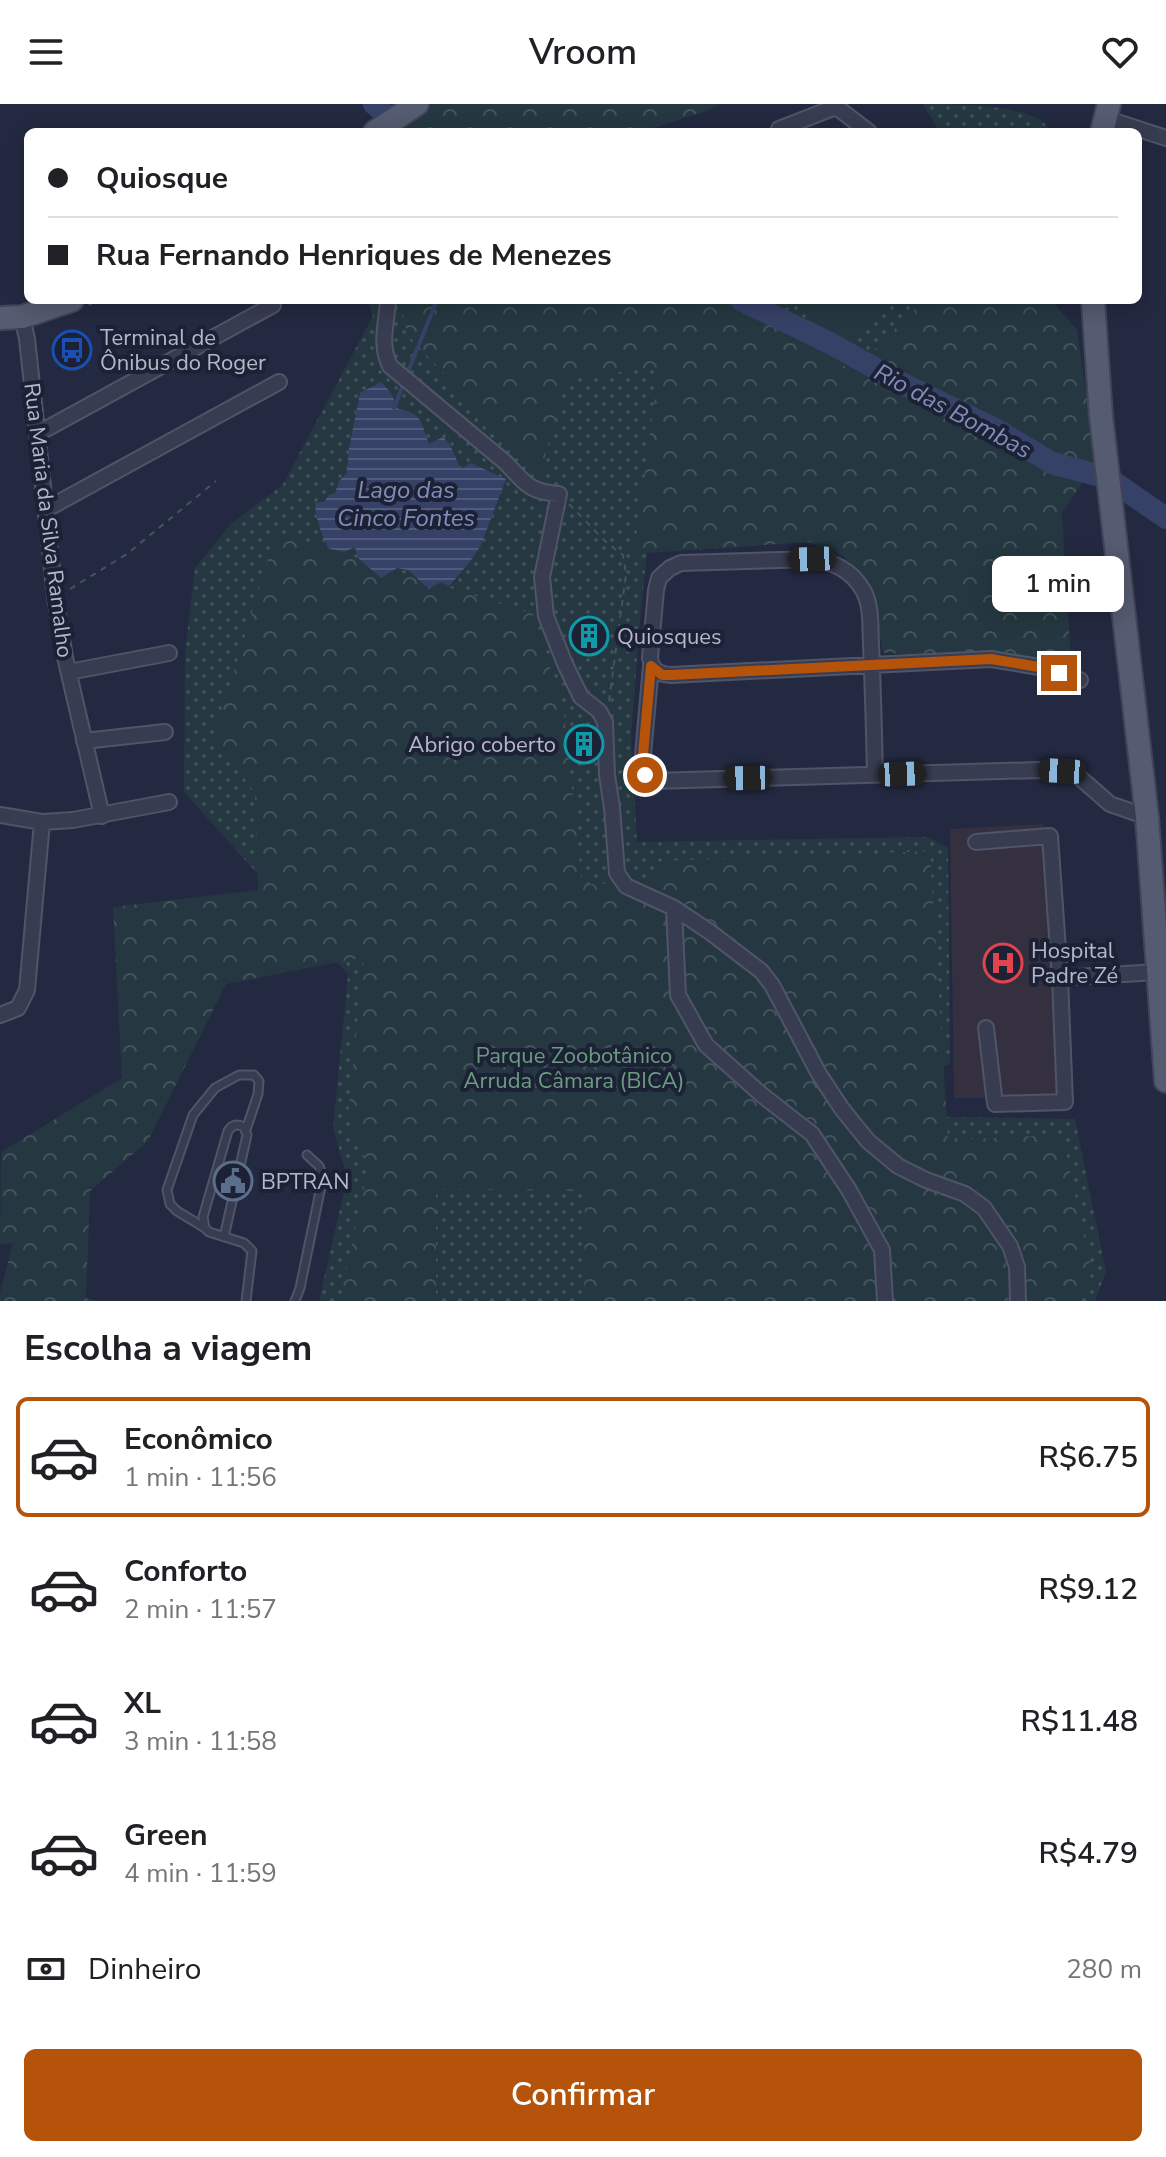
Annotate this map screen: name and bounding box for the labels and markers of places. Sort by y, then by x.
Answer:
place label: Terminal de Ônibus do Roger [100,323,266,378]
bus stop icon: Terminal de Ônibus do Roger [51,329,93,371]
building icon: Quiosques [568,615,610,657]
place label: Quiosques [617,622,722,652]
building icon: Abrigo coberto [563,723,605,765]
place label: Abrigo coberto [408,730,556,760]
place label: Hospital Padre Zé [1031,936,1118,991]
hospital icon: Hospital Padre Zé [982,942,1024,984]
public building icon: BPTRAN [212,1160,254,1202]
place label: BPTRAN [261,1167,349,1197]

